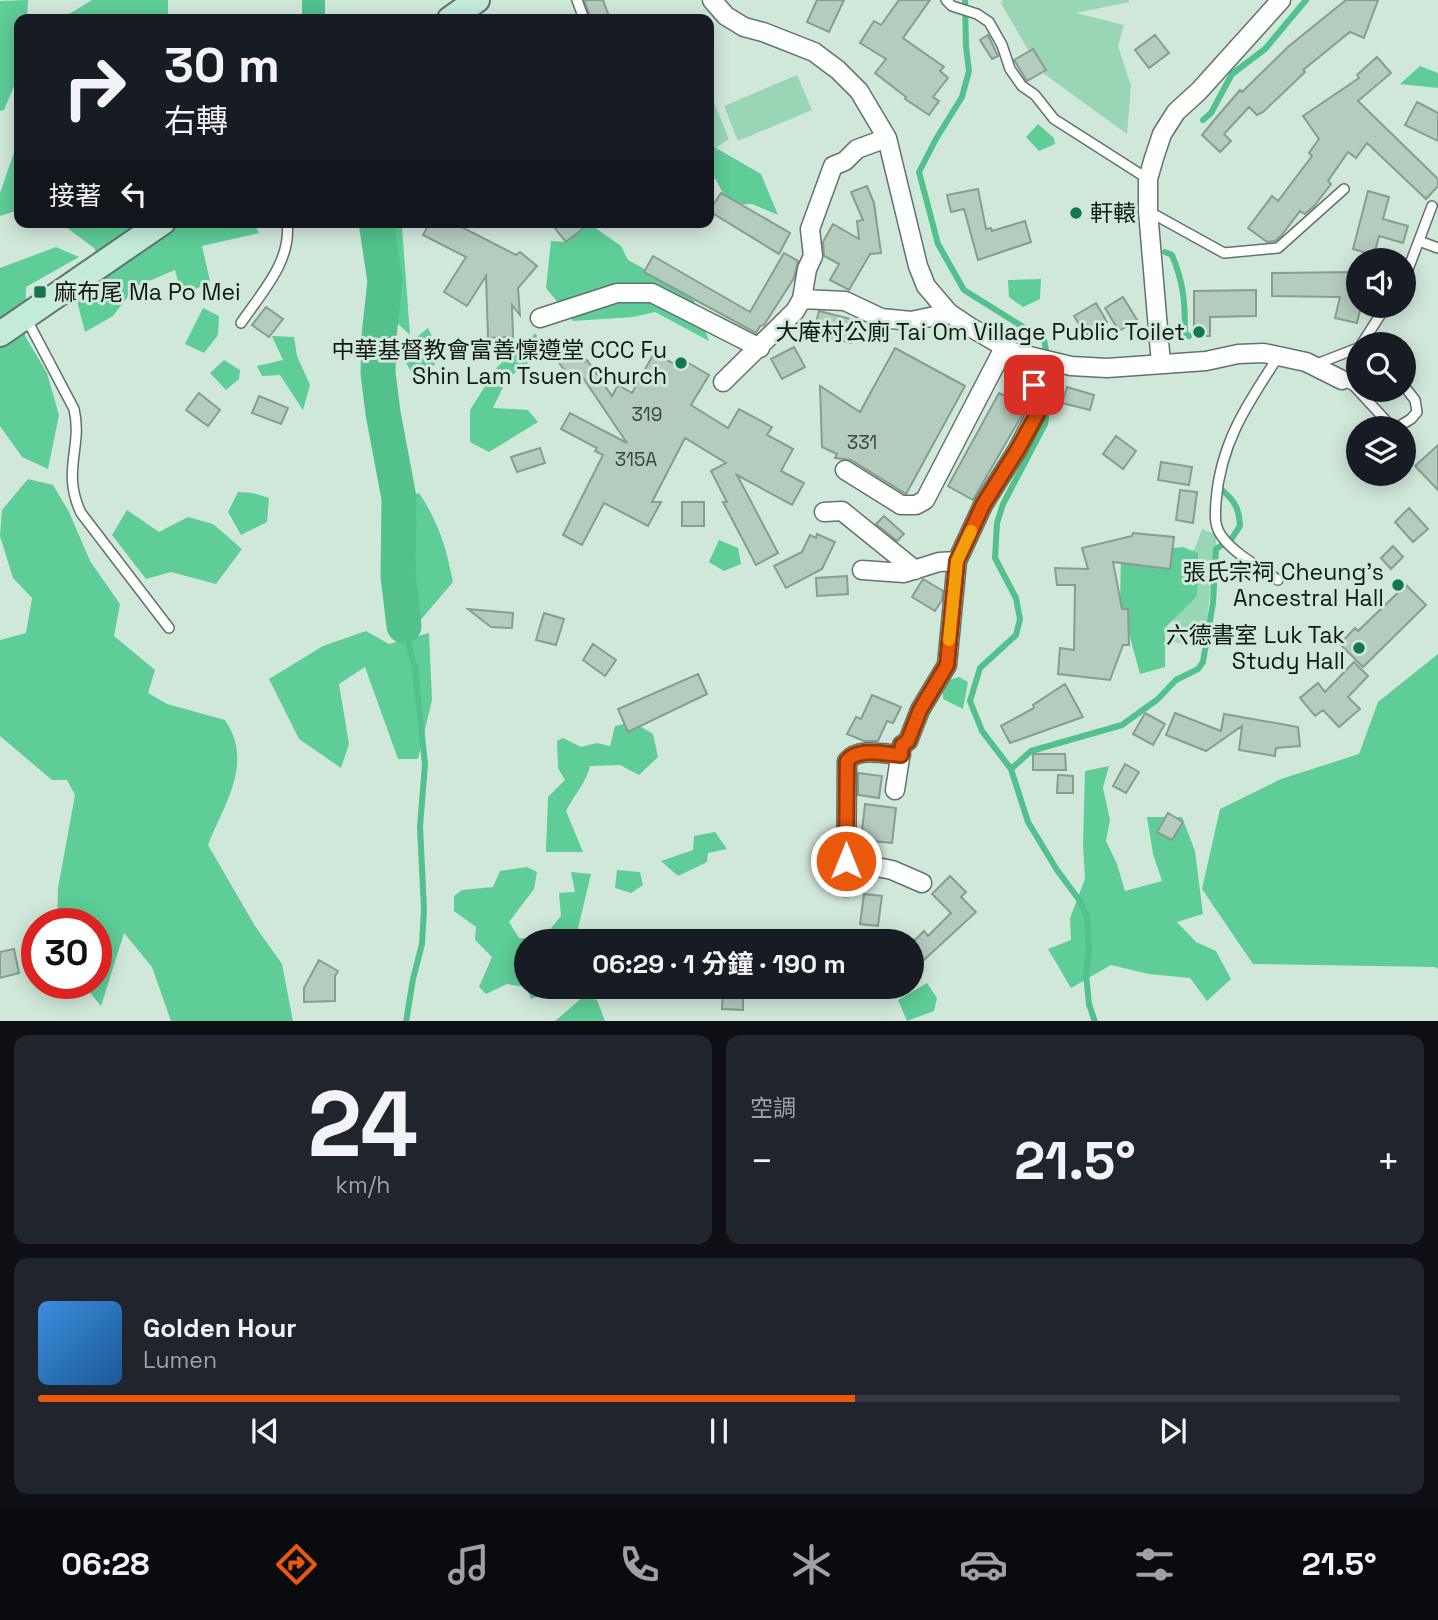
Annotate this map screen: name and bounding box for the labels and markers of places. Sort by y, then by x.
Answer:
place label: 軒轅 [1090,198,1136,228]
marker: 軒轅 [1068,205,1084,221]
place label: 麻布尾 Ma Po Mei [54,277,241,307]
marker: 麻布尾 Ma Po Mei [32,284,48,300]
place label: 大庵村公廁 Tai Om Village Public Toilet [775,317,1185,347]
marker: 大庵村公廁 Tai Om Village Public Toilet [1191,324,1207,340]
place label: 中華基督教會富善懍遵堂 CCC Fu Shin Lam Tsuen Church [331,335,667,391]
marker: 中華基督教會富善懍遵堂 CCC Fu Shin Lam Tsuen Church [673,355,689,371]
pin [1004,355,1064,415]
place label: 張氏宗祠 Cheung's Ancestral Hall [1183,557,1384,613]
marker: 張氏宗祠 Cheung's Ancestral Hall [1390,577,1406,593]
place label: 六德書室 Luk Tak Study Hall [1166,620,1345,676]
marker: 六德書室 Luk Tak Study Hall [1351,640,1367,656]

